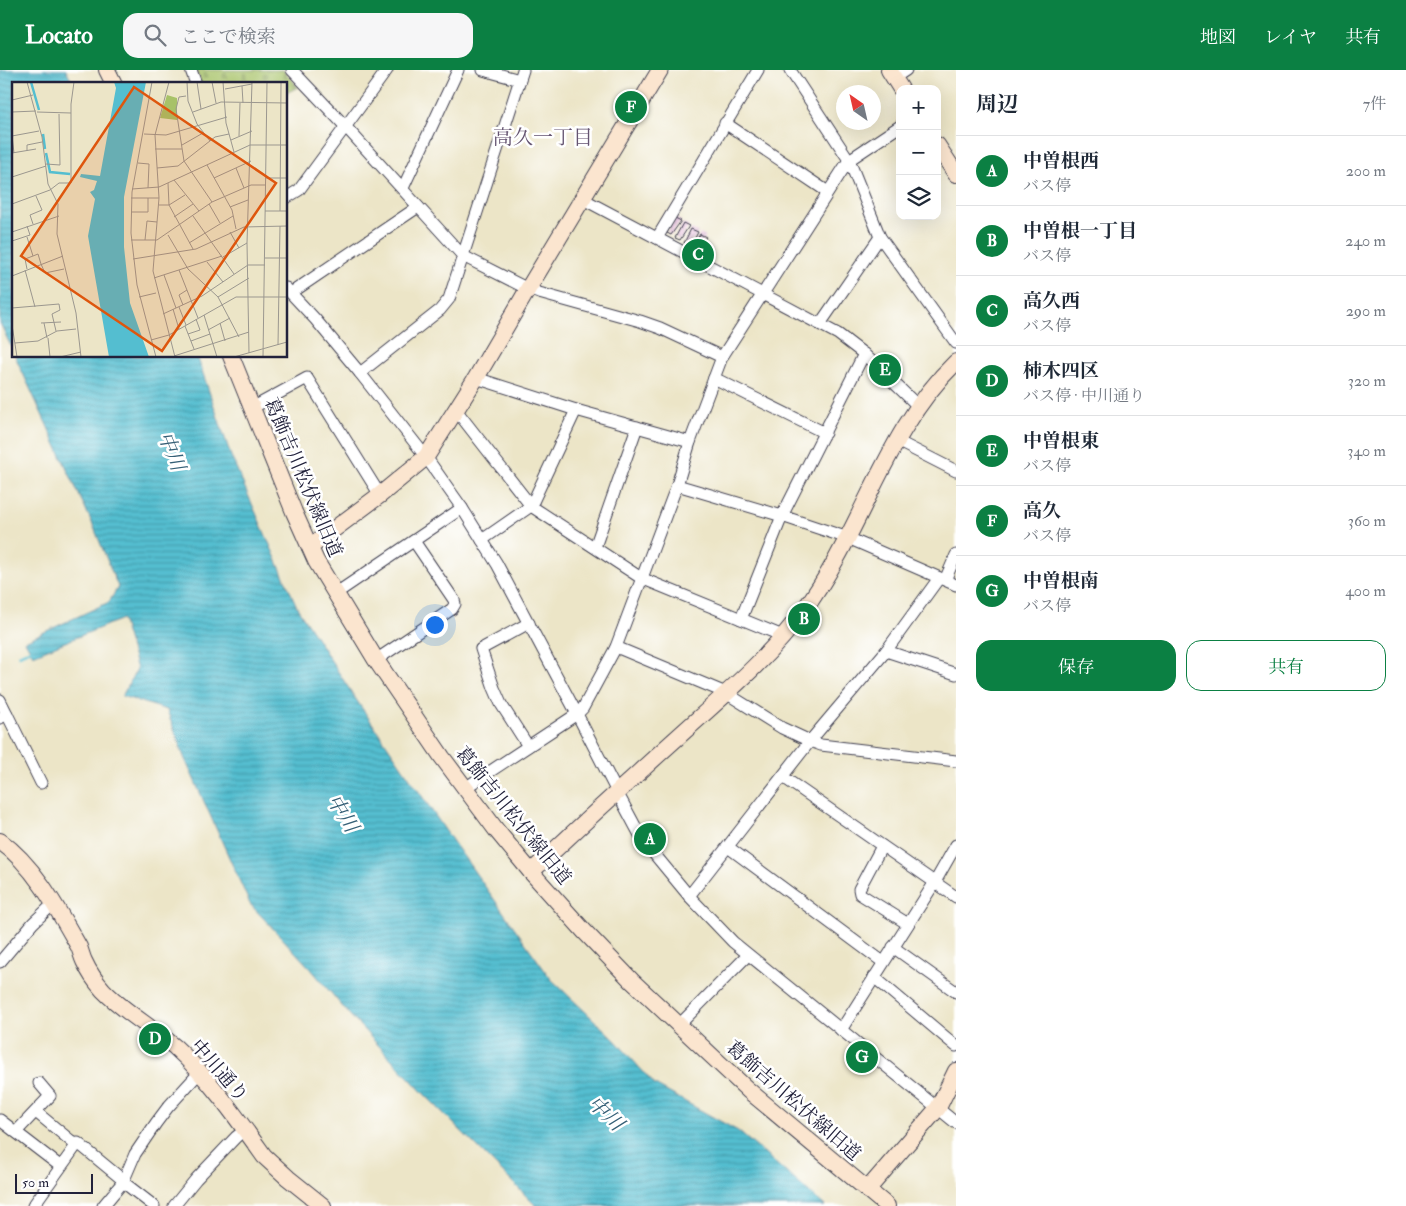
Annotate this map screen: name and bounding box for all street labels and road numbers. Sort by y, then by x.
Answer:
street label: 葛飾吉川松伏線旧道 [259,394,348,561]
street label: 葛飾吉川松伏線旧道 [450,742,576,890]
street label: 中川通り [185,1034,253,1107]
street label: 葛飾吉川松伏線旧道 [721,1036,866,1166]

